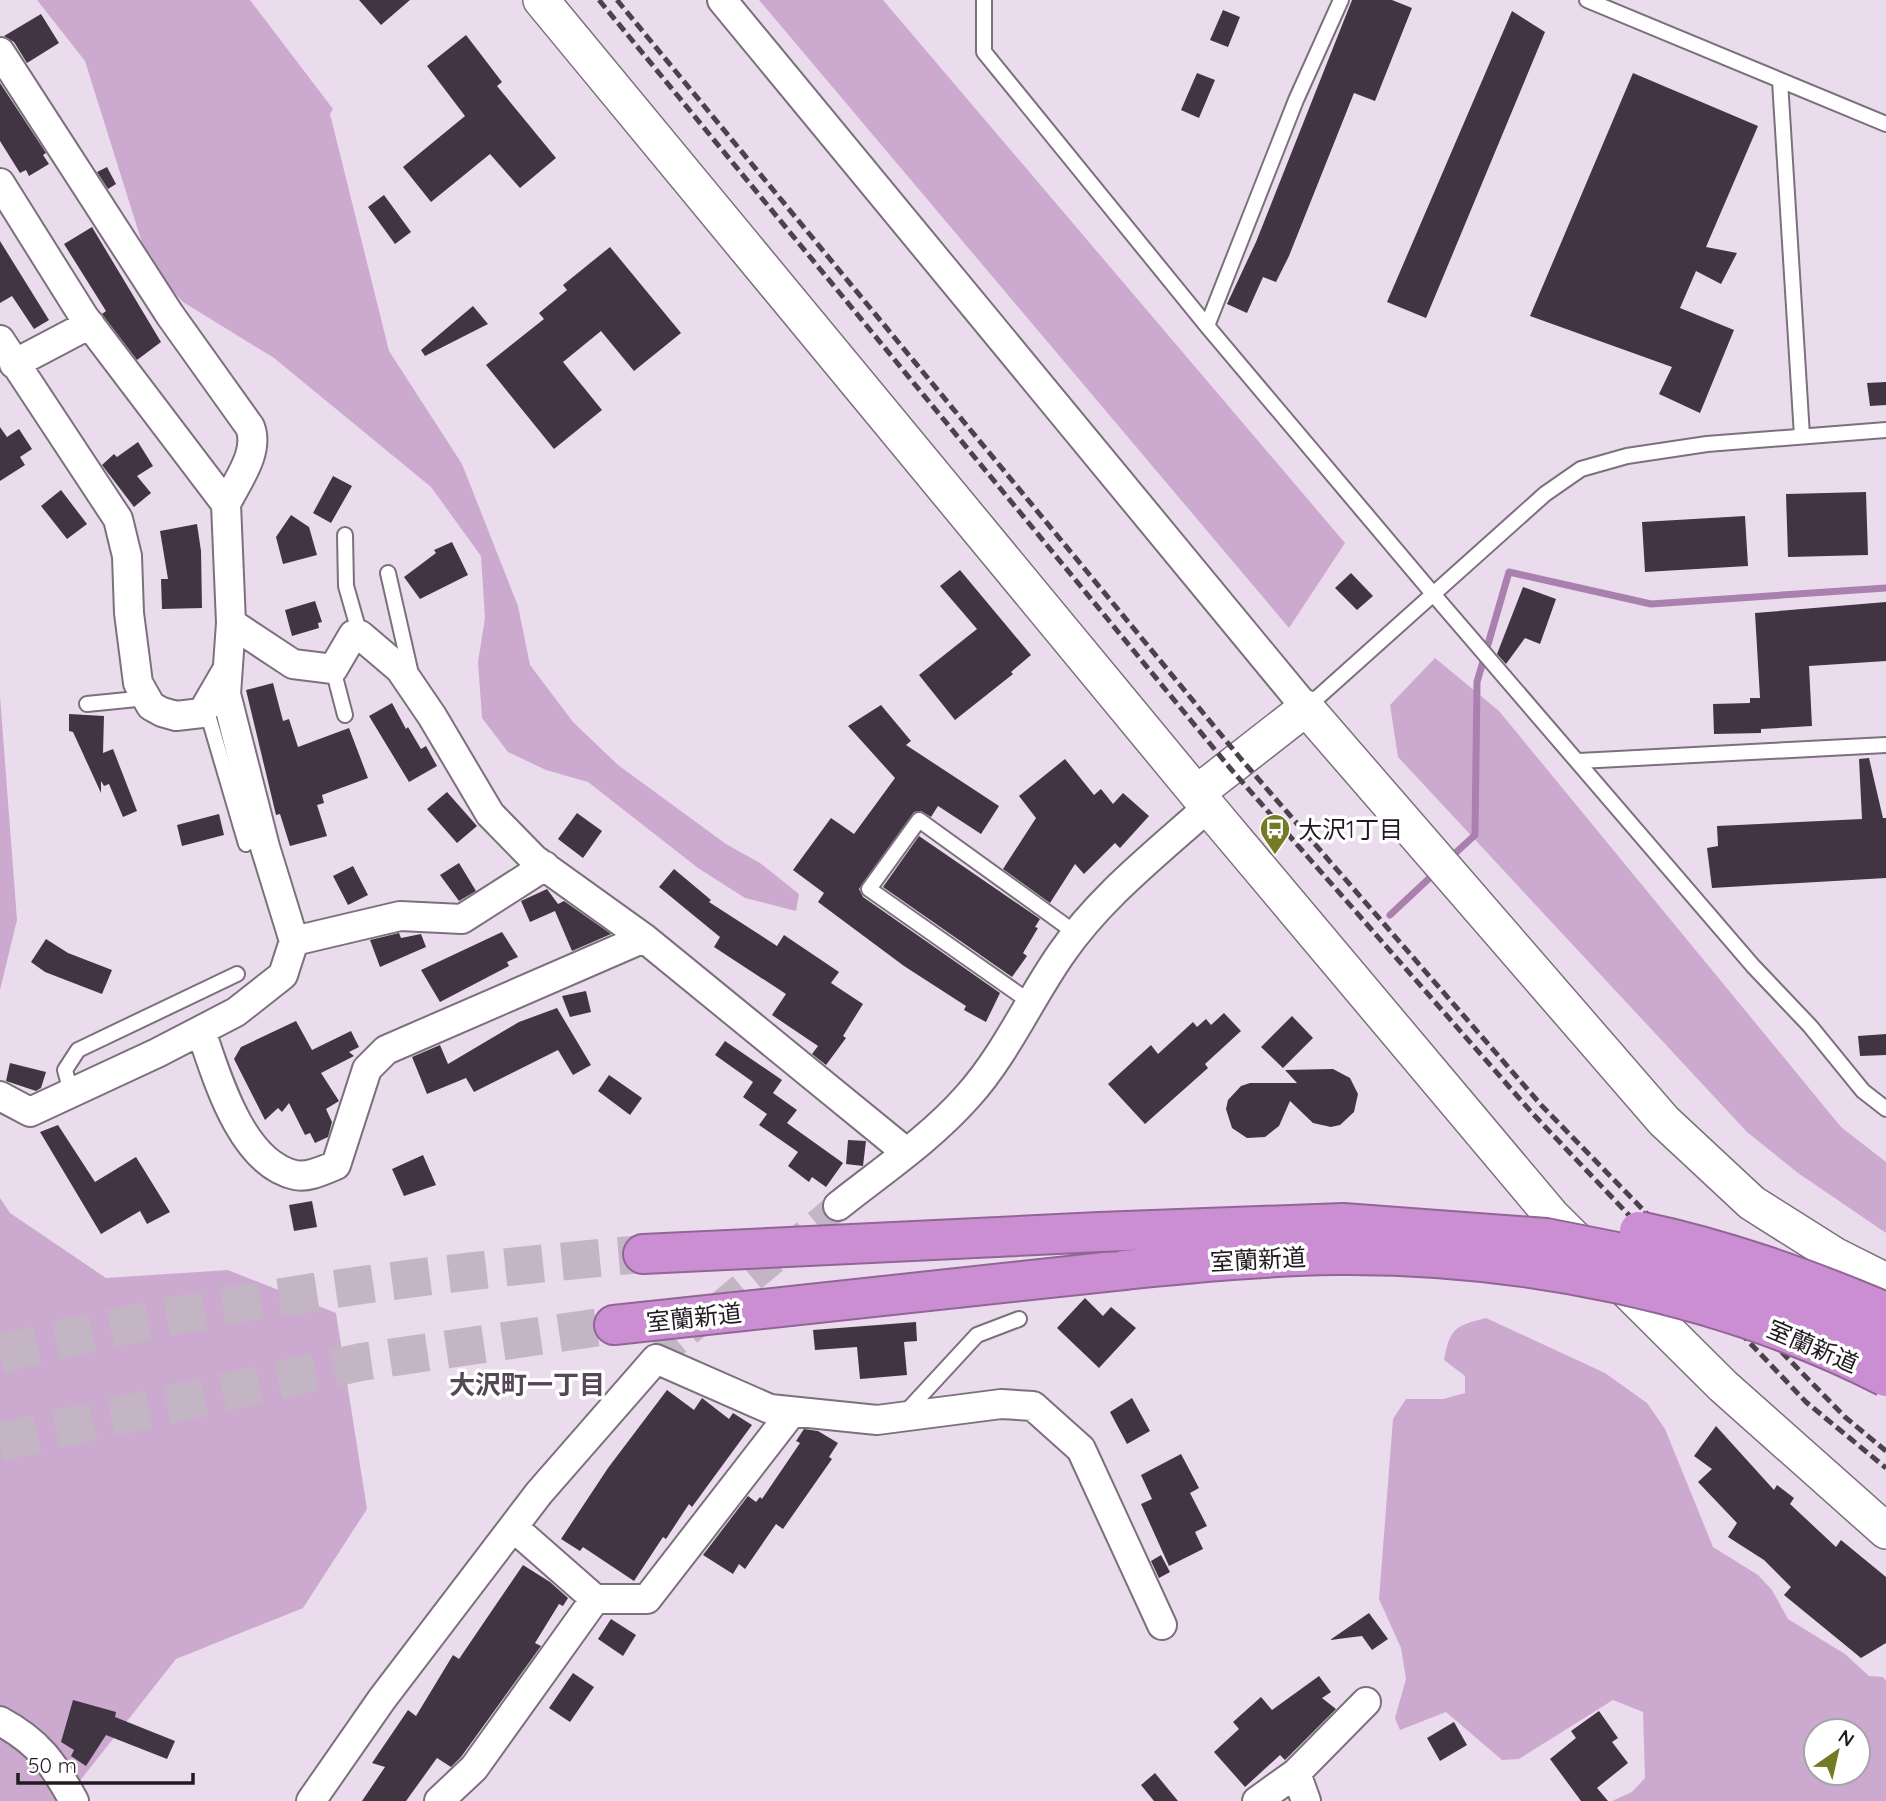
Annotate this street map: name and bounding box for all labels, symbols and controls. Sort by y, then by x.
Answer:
bus stop icon: 大沢1丁目 [1258,812,1292,856]
place label: 大沢1丁目 [1298,814,1403,844]
street label: 室蘭新道 [1209,1242,1307,1276]
street label: 室蘭新道 [645,1297,743,1337]
street label: 室蘭新道 [1763,1313,1863,1379]
district label: 大沢町一丁目 [449,1368,605,1401]
north arrow [1802,1717,1872,1787]
text: N [1834,1724,1859,1752]
scale bar [18,1742,192,1786]
text: 50 m [28,1752,77,1778]

